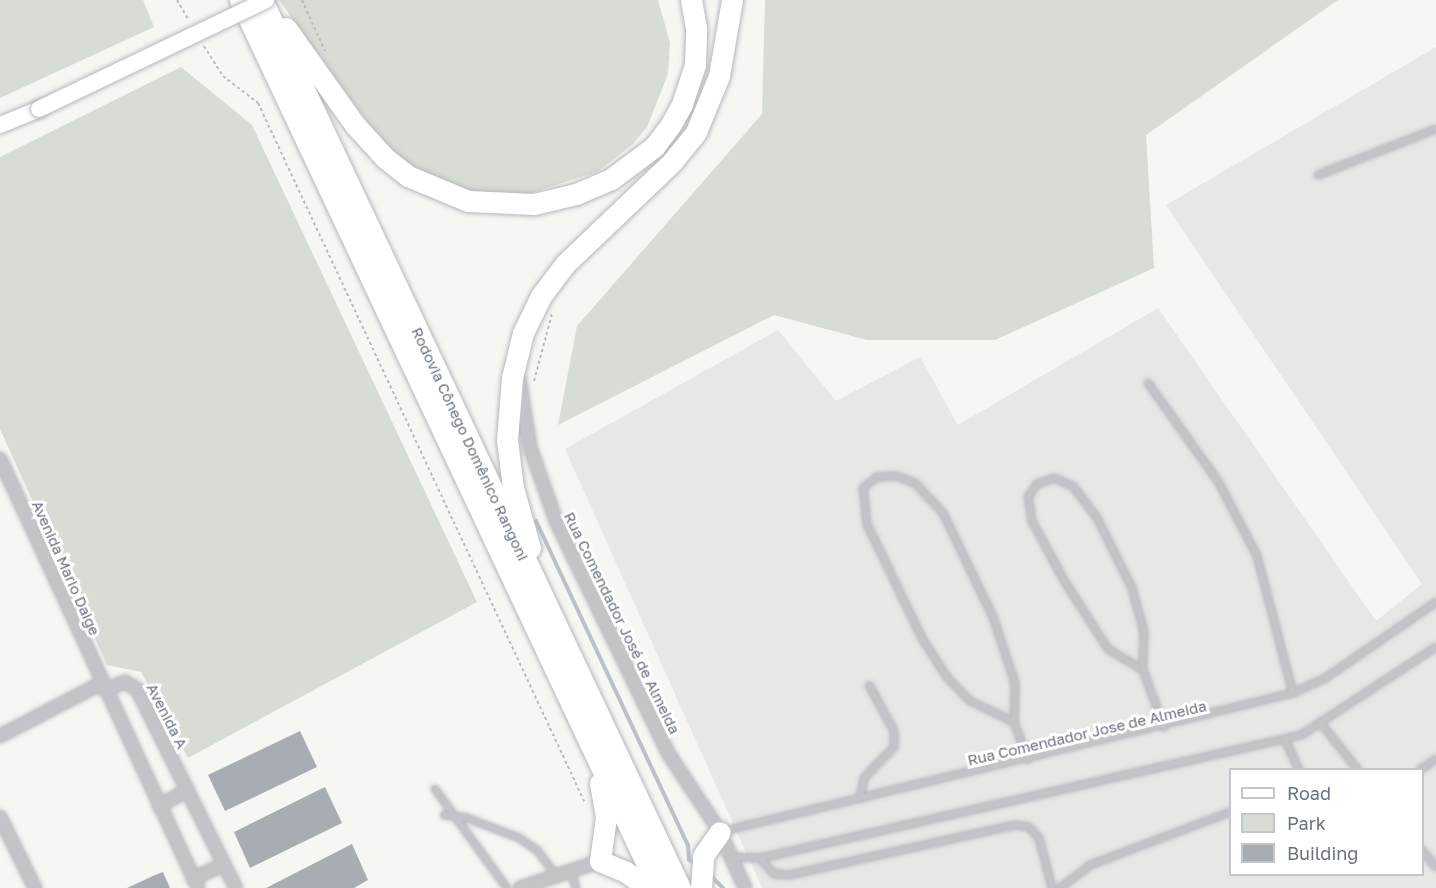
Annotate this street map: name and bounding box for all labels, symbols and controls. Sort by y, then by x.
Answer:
street label: Rodovia Cônego Domênico Rangoni [408,324,532,564]
street label: Avenida Mario Daige [28,498,104,638]
street label: Rua Comendador José de Almeida [560,509,684,737]
street label: Avenida A [143,680,191,752]
street label: Rua Comendador Jose de Almeida [966,697,1208,769]
legend [1229,768,1424,876]
text: Road [1287,782,1331,804]
text: Park [1287,812,1326,834]
text: Building [1287,842,1358,864]

